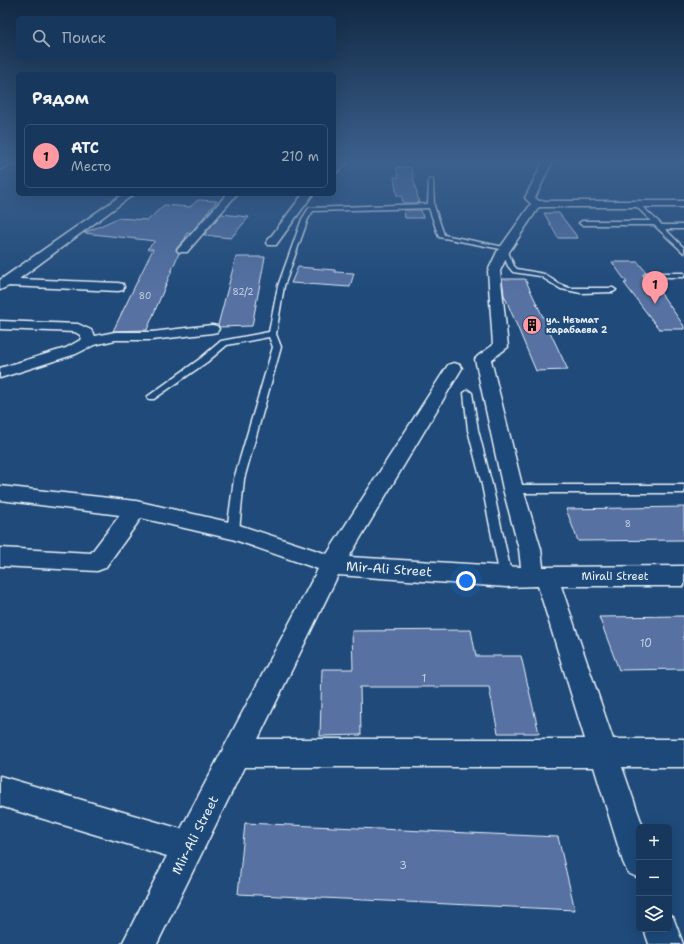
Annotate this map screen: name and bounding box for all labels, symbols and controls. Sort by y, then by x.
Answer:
search box [16,16,336,60]
icon: search [30,27,52,49]
text: Поиск [62,28,106,48]
text: Рядом [32,87,89,109]
text: АТС [71,138,99,158]
text: 1 [43,148,49,165]
text: 210 m [281,148,319,165]
text: Место [71,158,111,175]
pin: 1 [642,271,668,304]
house number: 82/2 [232,286,254,298]
house number: 80 [139,290,151,302]
building icon: ул. Неъмат карабаева 2 [521,314,543,336]
place label: ул. Неъмат карабаева 2 [546,314,608,336]
house number: 8 [625,518,631,530]
street label: Mir-Ali Street [345,558,433,581]
street label: Mirali Street [581,569,649,584]
your location [456,571,476,591]
house number: 10 [640,636,652,651]
house number: 1 [422,671,426,686]
street label: Mir-Ali Street [168,793,222,877]
map controls [636,824,672,932]
button: + [636,824,672,860]
house number: 3 [399,858,407,873]
button: − [636,860,672,896]
button: layers [636,896,672,932]

